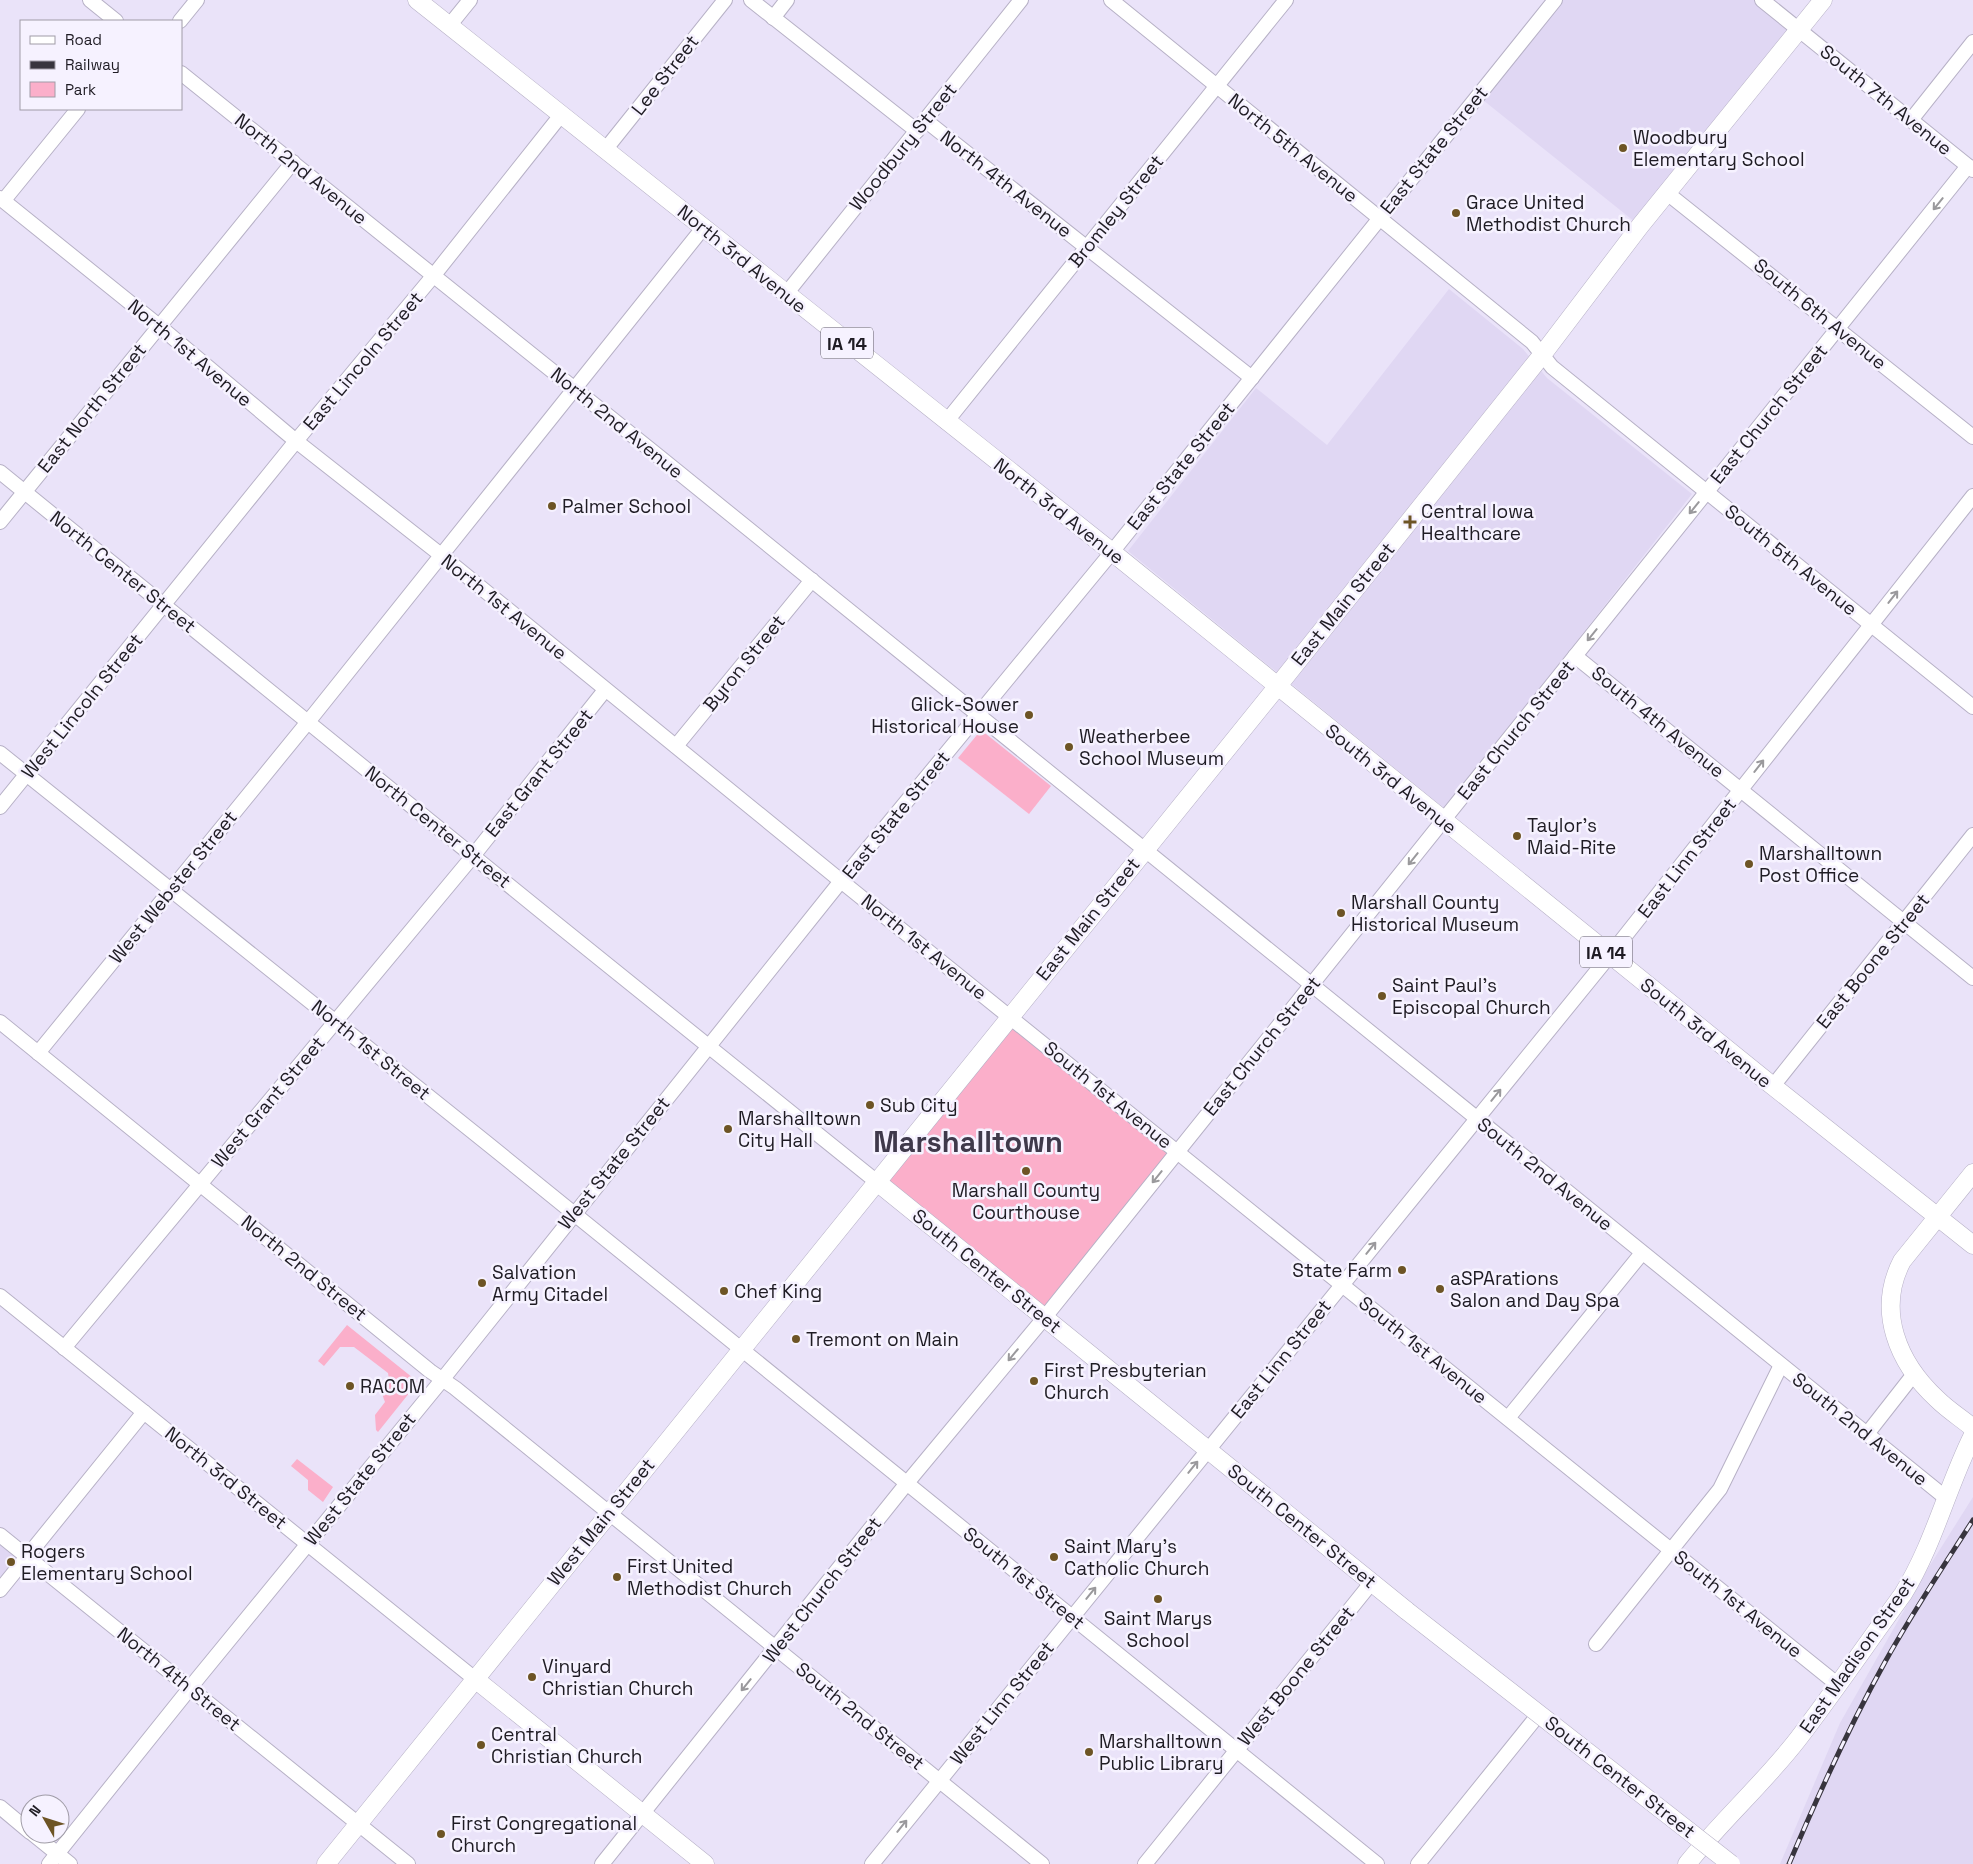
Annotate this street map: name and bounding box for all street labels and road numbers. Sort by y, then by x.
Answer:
street label: Lee Street [626,30,704,120]
street label: South 7th Avenue [1815,39,1957,161]
street label: Woodbury Street [844,78,962,216]
street label: East State Street [1375,81,1493,219]
street label: North 5th Avenue [1223,88,1363,208]
street label: North 2nd Avenue [229,108,373,230]
street label: North 4th Avenue [935,125,1077,243]
street label: Bromley Street [1063,150,1169,272]
street label: North 3rd Avenue [672,199,812,319]
street label: South 6th Avenue [1748,253,1892,375]
street label: East Lincoln Street [298,286,428,436]
street label: North 1st Avenue [123,294,257,412]
road number: IA 14 [821,328,873,358]
street label: East North Street [32,338,152,478]
street label: East Church Street [1705,339,1833,489]
street label: North 2nd Avenue [545,362,689,484]
street label: East State Street [1122,397,1240,535]
street label: North 3rd Avenue [989,452,1129,570]
street label: South 5th Avenue [1719,499,1863,621]
street label: North Center Street [45,505,201,639]
street label: East Main Street [1286,537,1400,671]
street label: North 1st Avenue [436,549,572,665]
street label: Byron Street [697,610,791,716]
street label: West Lincoln Street [16,628,148,784]
street label: East Church Street [1452,655,1580,805]
street label: South 4th Avenue [1586,661,1730,783]
street label: East Grant Street [479,704,599,842]
street label: South 3rd Avenue [1320,718,1462,840]
street label: East State Street [837,746,955,884]
street label: North Center Street [360,760,516,894]
street label: East Linn Street [1632,793,1742,923]
street label: West Webster Street [103,805,243,969]
street label: East Main Street [1031,852,1145,986]
street label: East Boone Street [1811,888,1935,1034]
street label: North 1st Avenue [856,889,992,1005]
road number: IA 14 [1580,936,1632,968]
street label: East Church Street [1198,971,1326,1121]
street label: South 3rd Avenue [1635,972,1777,1094]
street label: North 1st Street [306,994,436,1106]
street label: West Grant Street [206,1031,330,1173]
street label: South 1st Avenue [1039,1035,1177,1155]
street label: West State Street [553,1091,675,1235]
street label: South 2nd Avenue [1472,1112,1618,1236]
street label: South Center Street [907,1203,1067,1339]
street label: North 2nd Street [236,1209,372,1327]
street label: South 1st Avenue [1354,1290,1492,1410]
street label: East Linn Street [1225,1294,1337,1424]
street label: South 2nd Avenue [1787,1367,1933,1491]
street label: West State Street [299,1407,421,1551]
street label: North 3rd Street [160,1421,292,1535]
street label: West Main Street [542,1453,660,1591]
street label: South Center Street [1222,1458,1382,1594]
street label: West Church Street [757,1512,887,1668]
street label: South 1st Street [958,1521,1090,1635]
street label: South 1st Avenue [1669,1544,1807,1664]
street label: East Madison Street [1794,1572,1920,1738]
street label: West Boone Street [1232,1601,1360,1751]
street label: North 4th Street [112,1621,246,1737]
street label: West Linn Street [944,1636,1060,1770]
street label: South 2nd Street [791,1656,929,1776]
street label: South Center Street [1539,1710,1701,1844]

